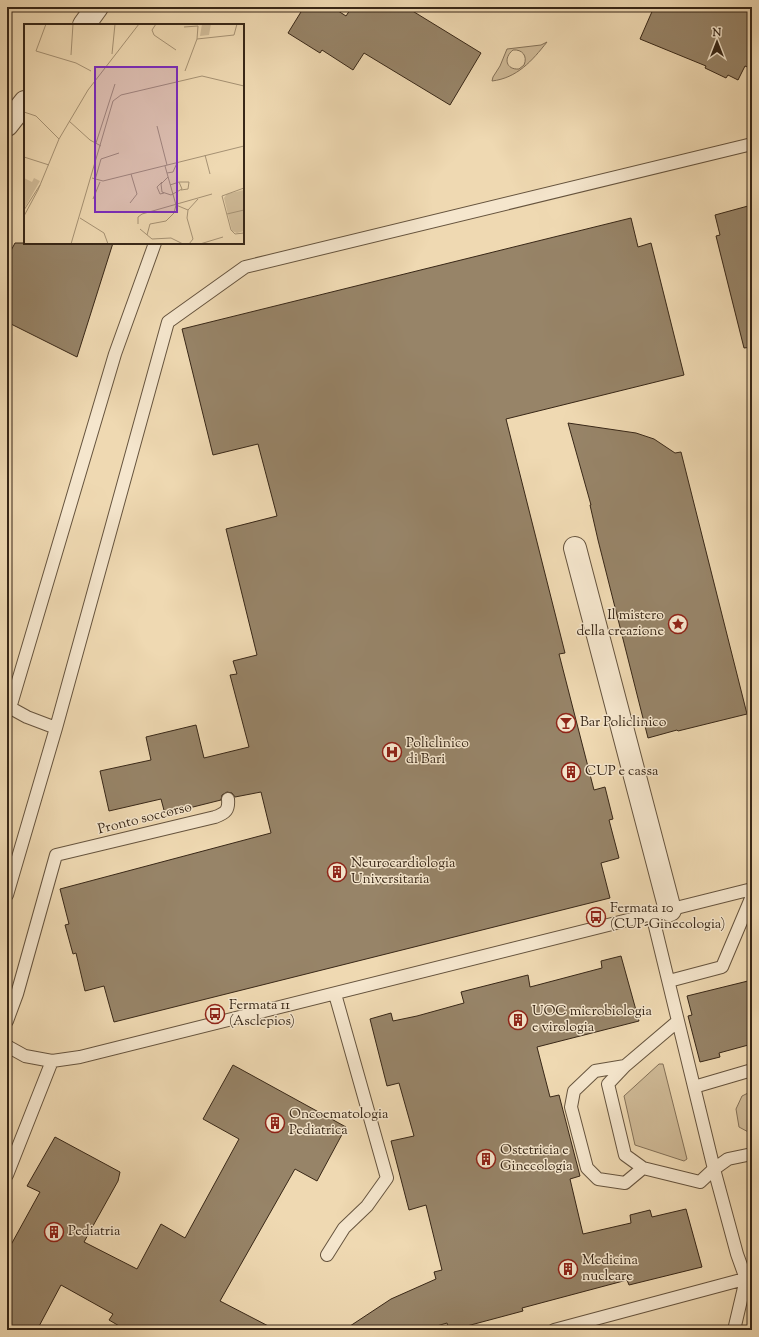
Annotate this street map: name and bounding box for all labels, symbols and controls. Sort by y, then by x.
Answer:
north arrow [697,22,737,62]
inset map [24,24,244,244]
text: N [712,25,722,41]
place label: Il mistero della creazione [576,606,664,642]
place icon: Il mistero della creazione [667,613,689,635]
bar icon: Bar Policlinico [555,712,577,734]
place label: Bar Policlinico [580,713,667,733]
place label: Policlinico di Bari [406,734,469,770]
hospital icon: Policlinico di Bari [381,741,403,763]
building icon: CUP e cassa [560,761,582,783]
place label: CUP e cassa [585,762,659,782]
street label: Pronto soccorso [96,798,194,840]
place label: Neurocardiologia Universitaria [351,854,456,890]
building icon: Neurocardiologia Universitaria [326,861,348,883]
place label: Fermata 10 (CUP-Ginecologia) [610,899,725,935]
bus stop icon: Fermata 10 (CUP-Ginecologia) [585,906,607,928]
place label: Fermata 11 (Asclepios) [229,996,295,1032]
place label: UOC microbiologia e virologia [532,1002,653,1038]
bus stop icon: Fermata 11 (Asclepios) [204,1003,226,1025]
building icon: UOC microbiologia e virologia [507,1009,529,1031]
place label: Oncoematologia Pediatrica [289,1105,389,1141]
building icon: Oncoematologia Pediatrica [264,1112,286,1134]
place label: Ostetricia e Ginecologia [500,1141,573,1177]
building icon: Ostetricia e Ginecologia [475,1148,497,1170]
building icon: Pediatria [43,1221,65,1243]
place label: Pediatria [68,1222,121,1242]
place label: Medicina nucleare [582,1251,639,1287]
building icon: Medicina nucleare [557,1258,579,1280]

